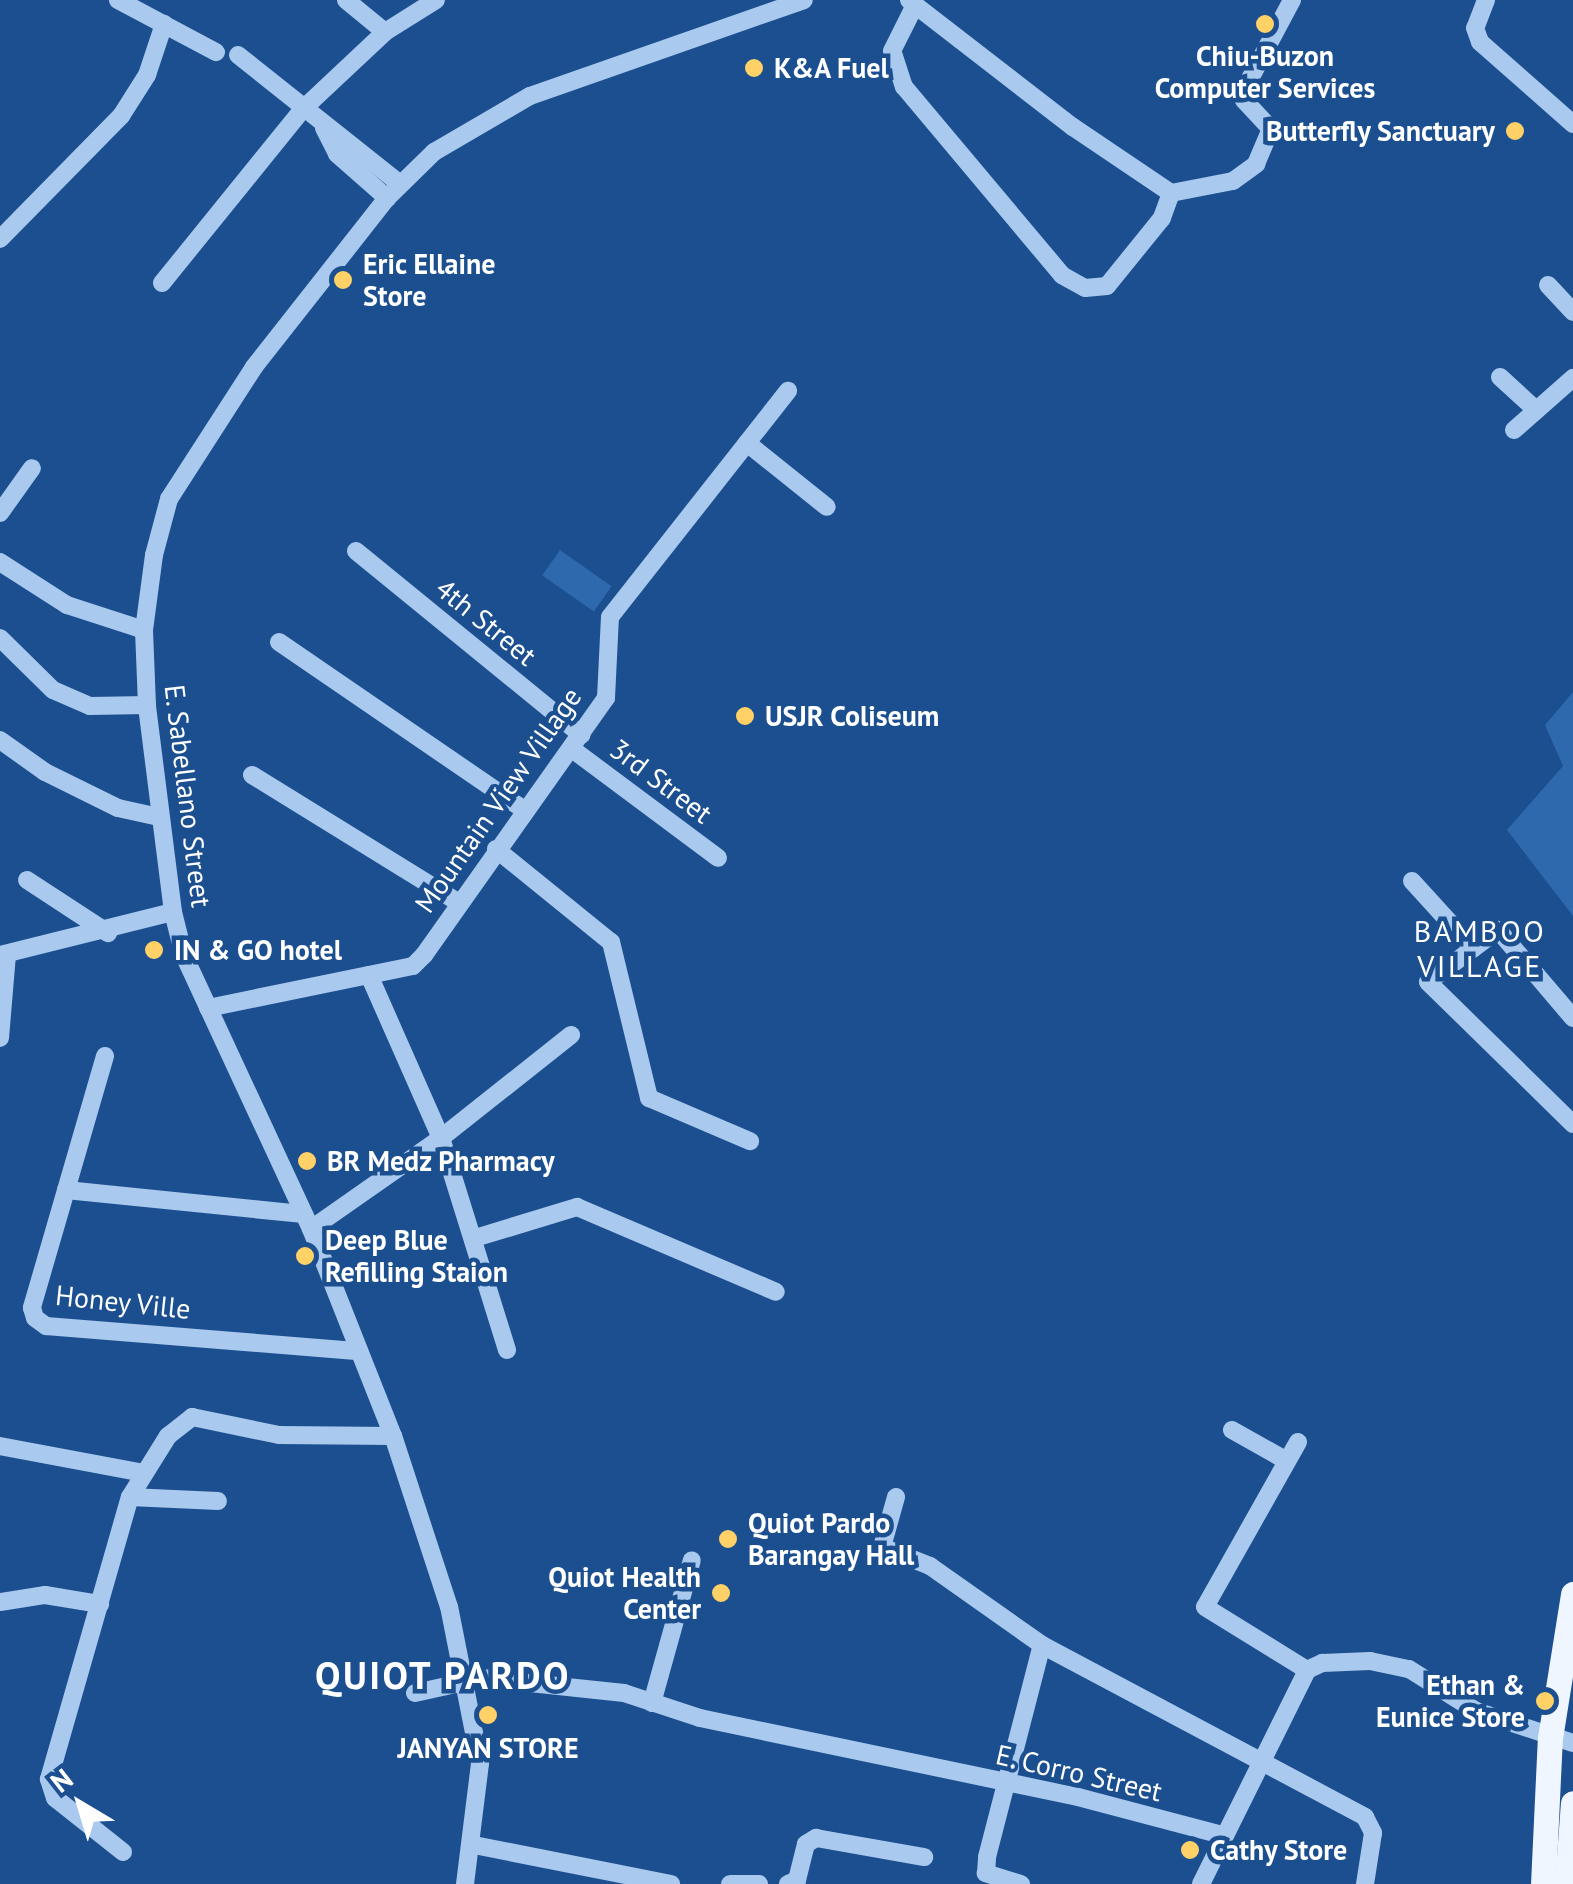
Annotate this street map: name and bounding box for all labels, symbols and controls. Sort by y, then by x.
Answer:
marker: Chiu-Buzon Computer Services [1254,13,1276,35]
place label: Chiu-Buzon Computer Services [1155,39,1375,105]
place label: K&A Fuel [774,51,890,85]
marker: K&A Fuel [743,57,765,79]
place label: Butterfly Sanctuary [1265,114,1495,148]
marker: Butterfly Sanctuary [1504,120,1526,142]
place label: Eric Ellaine Store [363,247,496,313]
marker: Eric Ellaine Store [332,269,354,291]
street label: 4th Street [429,571,543,673]
street label: Mountain View Village [407,680,589,920]
street label: E. Sabellano Street [158,682,218,910]
place label: USJR Coliseum [765,699,940,733]
marker: USJR Coliseum [734,705,756,727]
street label: 3rd Street [603,732,719,830]
district label: BAMBOO VILLAGE [1414,913,1546,984]
place label: IN & GO hotel [174,933,343,967]
marker: IN & GO hotel [143,939,165,961]
place label: BR Medz Pharmacy [327,1144,556,1178]
marker: BR Medz Pharmacy [296,1150,318,1172]
place label: Deep Blue Refilling Staion [325,1223,508,1289]
marker: Deep Blue Refilling Staion [294,1245,316,1267]
street label: Honey Ville [53,1278,193,1326]
place label: Quiot Pardo Barangay Hall [748,1506,915,1572]
marker: Quiot Pardo Barangay Hall [717,1528,739,1550]
place label: Quiot Health Center [548,1560,701,1626]
marker: Quiot Health Center [710,1582,732,1604]
district label: QUIOT PARDO [314,1652,572,1698]
place label: Ethan & Eunice Store [1376,1668,1525,1734]
marker: Ethan & Eunice Store [1534,1690,1556,1712]
marker: JANYAN STORE [477,1704,499,1726]
place label: JANYAN STORE [397,1731,579,1765]
street label: E. Corro Street [992,1737,1166,1809]
north arrow [30,1754,130,1854]
text: N [43,1760,80,1800]
place label: Cathy Store [1210,1833,1348,1867]
marker: Cathy Store [1179,1839,1201,1861]

